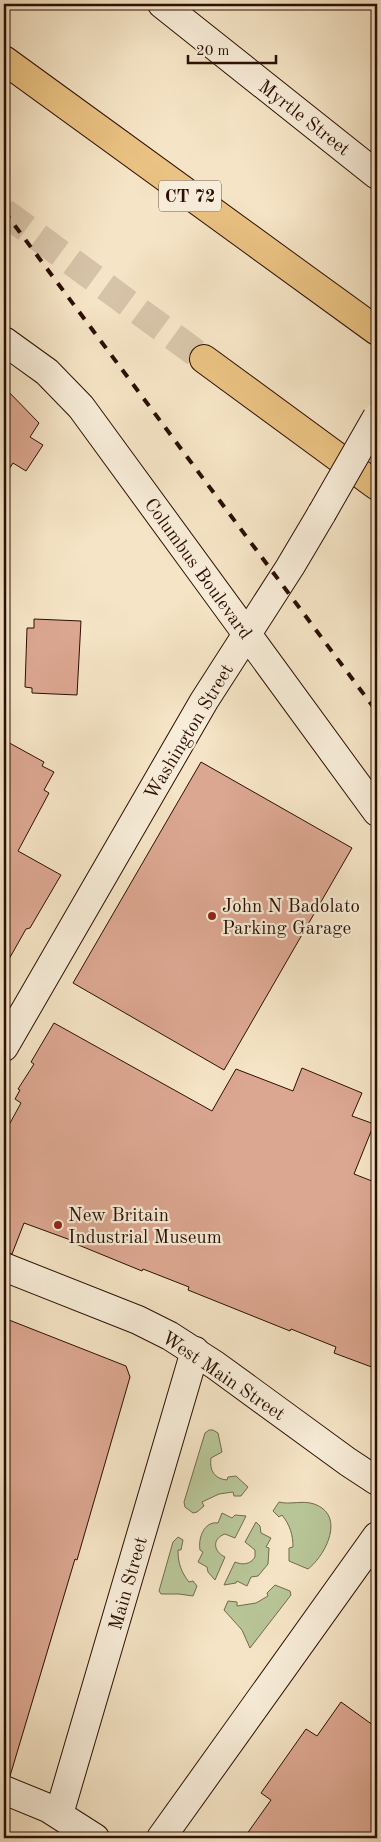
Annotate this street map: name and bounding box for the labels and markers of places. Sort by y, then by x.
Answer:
place label: John N Badolato Parking Garage [222,898,360,939]
marker: John N Badolato Parking Garage [206,910,218,922]
place label: New Britain Industrial Museum [68,1207,222,1248]
marker: New Britain Industrial Museum [52,1219,64,1231]

